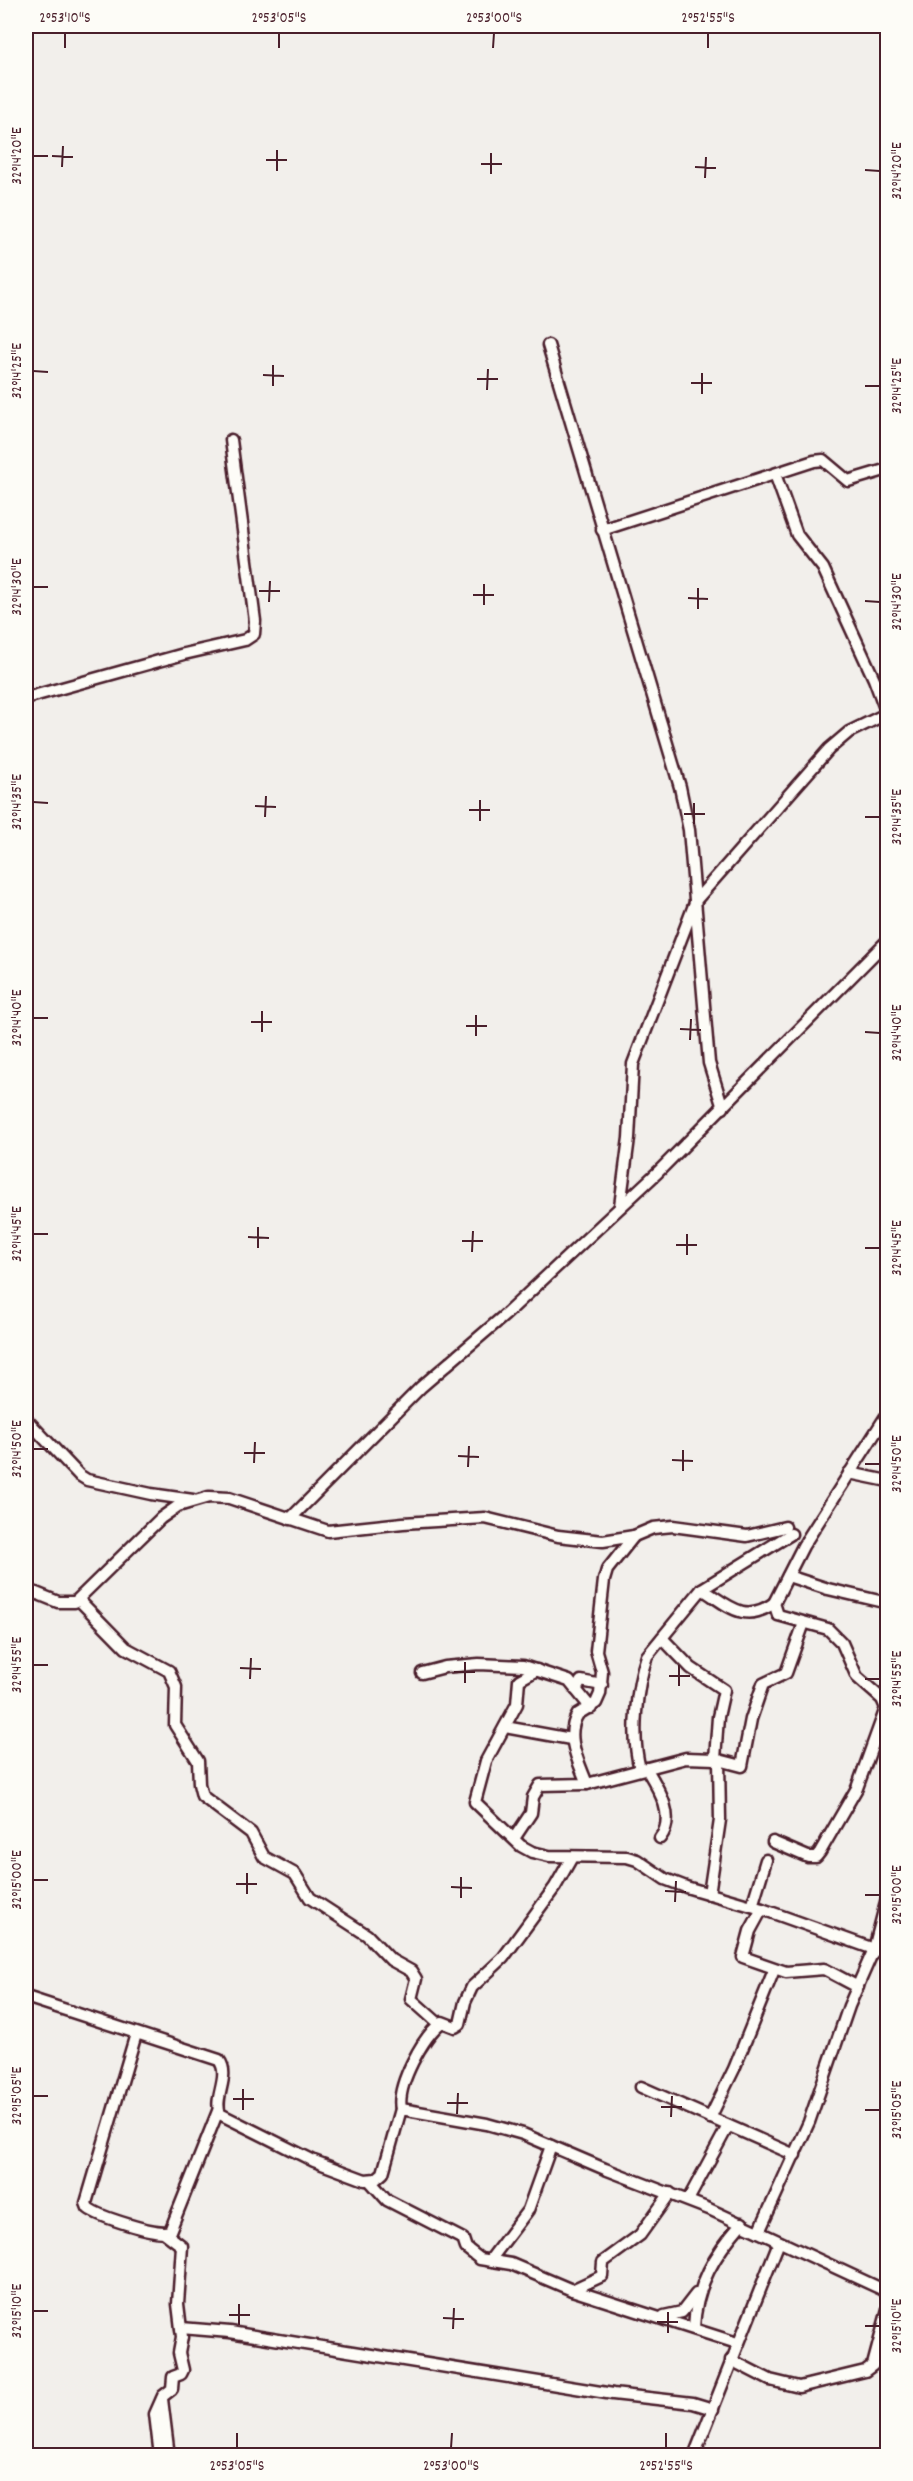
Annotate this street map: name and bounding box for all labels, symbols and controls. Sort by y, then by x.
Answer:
text: 2°53'10"S [39,8,91,30]
text: 2°53'05"S [251,8,307,30]
text: 2°53'00"S [466,8,522,30]
text: 2°52'55"S [681,8,735,30]
text: 32°14'20"E [7,127,29,185]
text: 32°14'20"E [887,142,909,200]
text: 32°14'25"E [7,343,29,399]
text: 32°14'25"E [887,358,909,414]
text: 32°14'30"E [7,558,29,616]
text: 32°14'30"E [887,573,909,631]
text: 32°14'35"E [7,774,29,830]
text: 32°14'35"E [887,789,909,845]
text: 32°14'40"E [7,989,29,1047]
text: 32°14'40"E [887,1004,909,1062]
text: 32°14'45"E [7,1206,29,1262]
text: 32°14'45"E [887,1220,909,1276]
text: 32°14'50"E [7,1420,29,1478]
text: 32°14'50"E [887,1435,909,1493]
text: 32°14'55"E [7,1637,29,1693]
text: 32°14'55"E [887,1651,909,1707]
text: 32°15'00"E [7,1850,29,1910]
text: 32°15'00"E [887,1865,909,1925]
text: 32°15'05"E [7,2067,29,2125]
text: 32°15'05"E [887,2081,909,2139]
text: 32°15'10"E [7,2283,29,2338]
text: 32°15'10"E [887,2298,909,2353]
text: 2°53'05"S [209,2456,265,2478]
text: 2°53'00"S [423,2456,479,2478]
text: 2°52'55"S [639,2456,693,2478]

